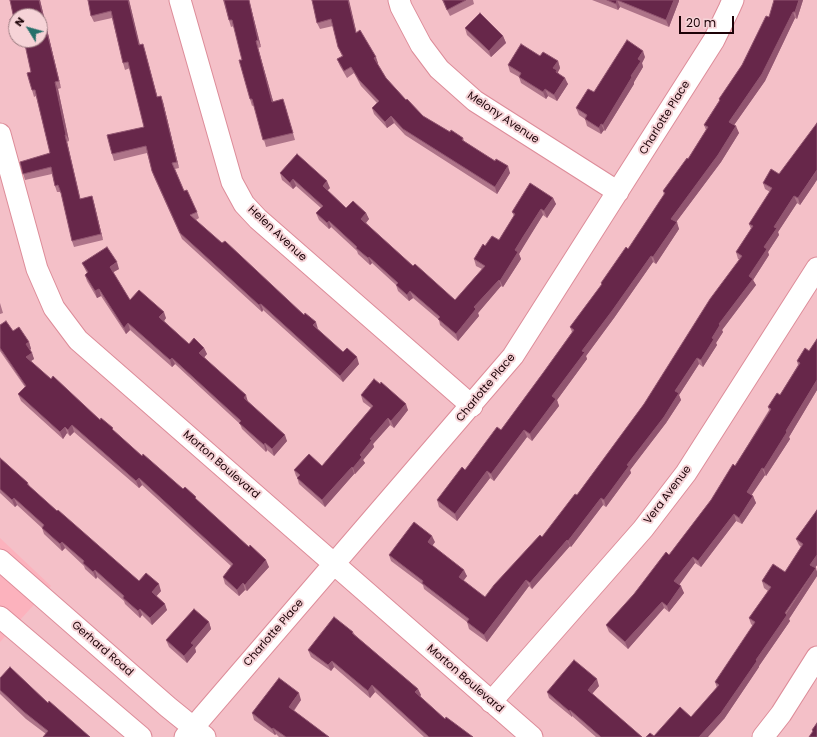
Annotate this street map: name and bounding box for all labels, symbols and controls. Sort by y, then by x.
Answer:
north arrow [8,8,48,48]
scale bar [681,8,736,34]
text: N [10,13,28,30]
text: 20 m [686,14,716,31]
street label: Charlotte Place [637,79,693,157]
street label: Melony Avenue [465,89,541,147]
street label: Helen Avenue [245,204,309,264]
street label: Charlotte Place [454,351,518,425]
street label: Morton Boulevard [180,428,262,502]
street label: Vera Avenue [642,463,694,527]
street label: Charlotte Place [241,597,307,669]
street label: Gerhard Road [69,619,135,679]
street label: Morton Boulevard [424,642,506,716]

